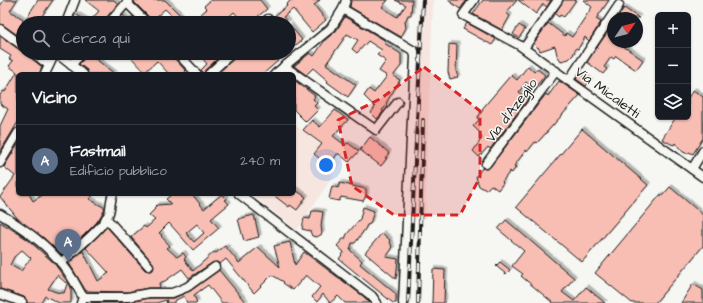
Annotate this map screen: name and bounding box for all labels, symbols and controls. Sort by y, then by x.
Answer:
north arrow [607,12,643,48]
map controls [655,12,691,120]
button: + [655,12,691,48]
search box [16,16,296,60]
icon: search [30,27,52,49]
text: Cerca qui [62,28,130,49]
button: − [655,48,691,84]
street label: Via Micaletti [571,62,644,123]
street label: Via d'Azeglio [481,74,543,147]
button: layers [655,84,691,120]
text: Vicino [32,86,77,110]
text: Fastmail [70,141,126,162]
text: A [41,152,49,170]
text: 240 m [240,152,280,170]
your location [316,155,336,175]
text: Edificio pubblico [70,162,167,180]
pin: A [55,229,81,262]

